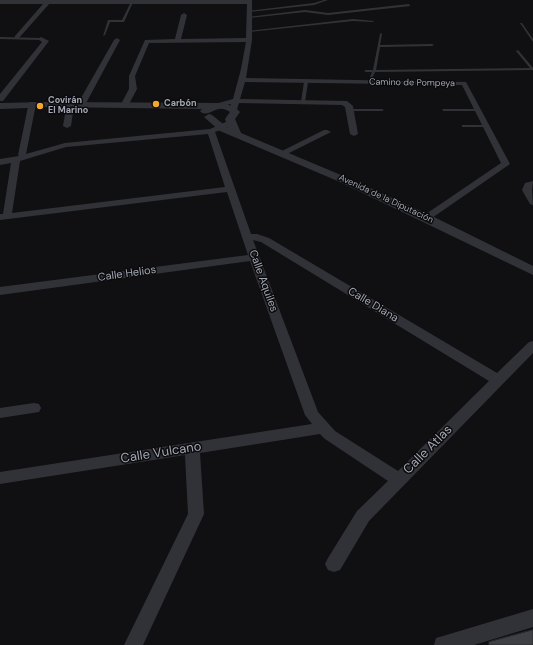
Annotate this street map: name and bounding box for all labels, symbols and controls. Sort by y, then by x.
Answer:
street label: Camino de Pompeya [369,77,455,89]
place label: Covirán El Marino [48,96,88,117]
marker: Carbón [151,99,161,109]
place label: Carbón [164,99,197,109]
marker: Covirán El Marino [35,101,45,111]
street label: Avenida de la Diputación [337,172,435,226]
street label: Calle Aquiles [246,248,280,314]
street label: Calle Helios [97,263,157,285]
street label: Calle Diana [345,285,401,325]
street label: Calle Atlas [400,422,456,478]
street label: Calle Vulcano [119,439,203,467]

